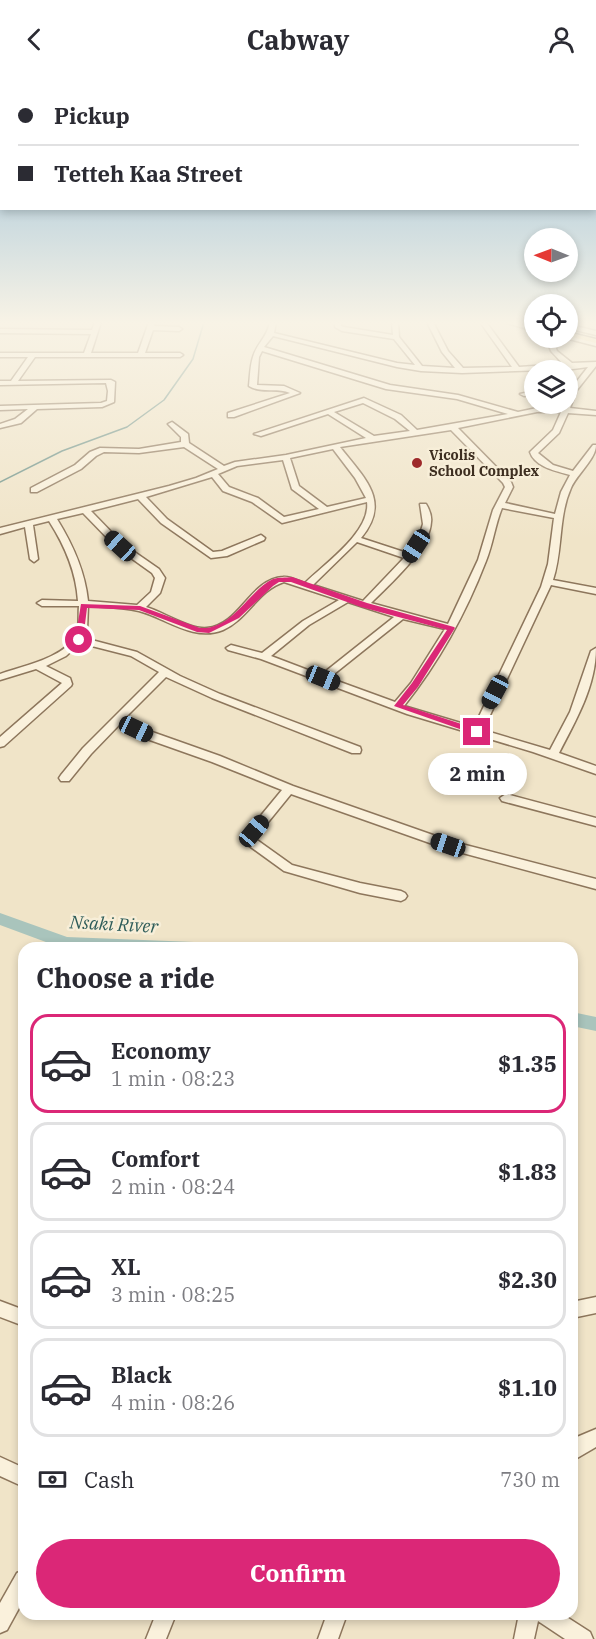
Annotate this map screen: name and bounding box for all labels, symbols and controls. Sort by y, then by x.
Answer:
text: Cabway [246,22,350,57]
icon: back [18,23,51,56]
icon: person [545,23,578,56]
text: Pickup [54,101,130,130]
text: Tetteh Kaa Street [54,159,242,188]
north arrow [524,228,578,282]
map controls [524,228,578,414]
button: locate [524,294,578,348]
button: layers [524,360,578,414]
place label: Vicolis School Complex [429,446,540,480]
marker: Vicolis School Complex [410,456,424,470]
car [399,526,433,566]
car [101,527,139,565]
route start [65,626,92,653]
car [303,663,343,693]
car [479,672,511,712]
car [116,713,156,745]
route end [463,718,490,745]
callout: 2 min [428,753,526,795]
text: 2 min [450,760,506,787]
car [236,811,272,851]
car [428,831,468,859]
water label: Nsaki River [68,910,160,938]
text: Choose a ride [36,960,215,995]
text: Economy [111,1036,211,1065]
icon: car [39,1037,93,1091]
text: $1.35 [498,1049,557,1078]
text: 1 min · 08:23 [111,1065,235,1092]
text: Comfort [111,1144,200,1173]
icon: car [39,1145,93,1199]
text: $1.83 [498,1157,557,1186]
text: 2 min · 08:24 [111,1173,235,1200]
text: XL [111,1252,141,1281]
icon: car [39,1253,93,1307]
text: $2.30 [498,1265,557,1294]
text: 3 min · 08:25 [111,1281,235,1308]
text: Black [111,1360,172,1389]
icon: car [39,1361,93,1415]
text: $1.10 [498,1373,557,1402]
text: 4 min · 08:26 [111,1389,235,1416]
icon: cash [36,1463,69,1496]
text: Cash [84,1465,135,1494]
text: 730 m [500,1466,560,1493]
button: Confirm [36,1539,560,1608]

